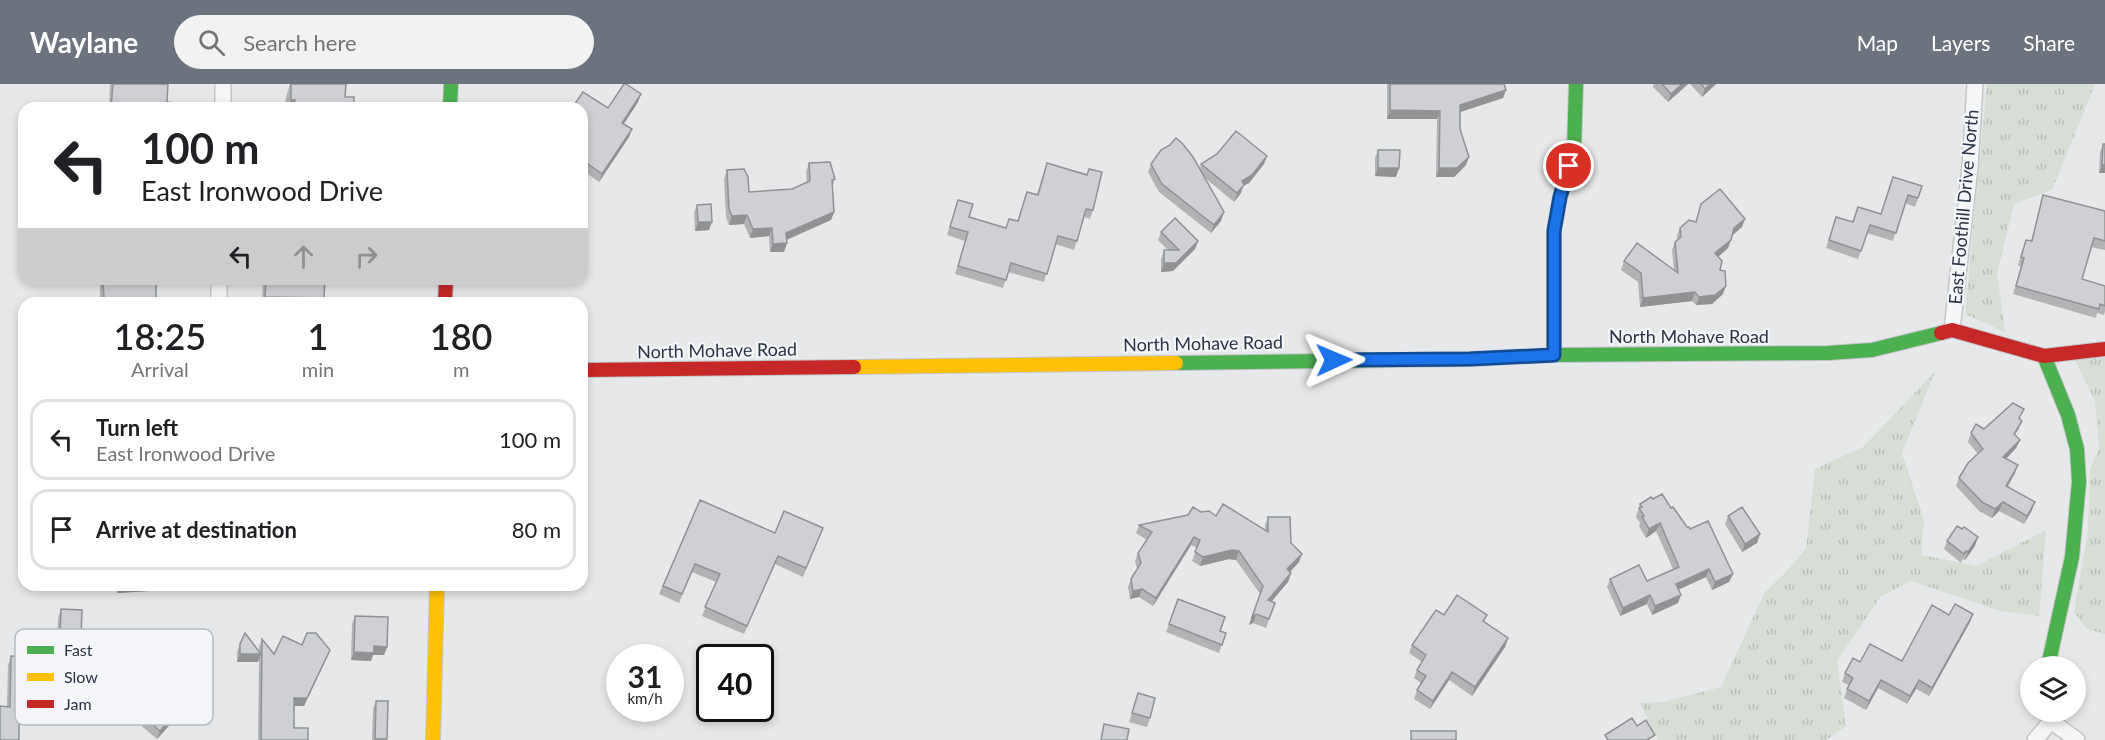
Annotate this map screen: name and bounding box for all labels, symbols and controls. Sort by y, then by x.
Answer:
search box [174,15,594,69]
text: Waylane [30,25,138,59]
icon: search [195,26,228,59]
text: Search here [243,29,357,56]
text: Map [1857,30,1898,55]
text: Layers [1931,30,1990,55]
text: Share [2023,30,2075,55]
street label: East Foothill Drive North [1944,108,1982,305]
text: 100 m [141,123,259,173]
icon: left [42,126,120,204]
pin [1543,140,1594,191]
icon: arrive [1552,149,1585,182]
text: East Ironwood Drive [141,174,383,207]
icon: left [224,240,257,273]
icon: ahead [287,240,320,273]
icon: right [350,240,383,273]
text: 18:25 [114,314,206,358]
text: 1 [308,314,328,358]
text: 180 [430,314,492,358]
street label: North Mohave Road [1609,325,1769,347]
position arrow [1302,328,1366,392]
street label: North Mohave Road [1123,331,1283,355]
street label: North Mohave Road [637,338,797,362]
text: Arrival [131,357,189,381]
text: min [302,357,334,381]
text: m [453,357,469,381]
text: Turn left [96,414,178,441]
icon: left [45,423,78,456]
text: 100 m [499,426,561,453]
text: East Ironwood Drive [96,441,275,465]
icon: arrive [45,513,78,546]
text: Arrive at destination [96,516,297,543]
text: 80 m [512,516,561,543]
legend [15,629,213,725]
text: Fast [64,640,93,659]
speed limit sign: 40 [696,644,774,722]
map controls [2020,656,2086,722]
button: layers [2020,656,2086,722]
text: 31 [628,658,662,694]
text: Slow [64,667,98,686]
text: km/h [627,689,663,707]
text: Jam [64,694,92,713]

